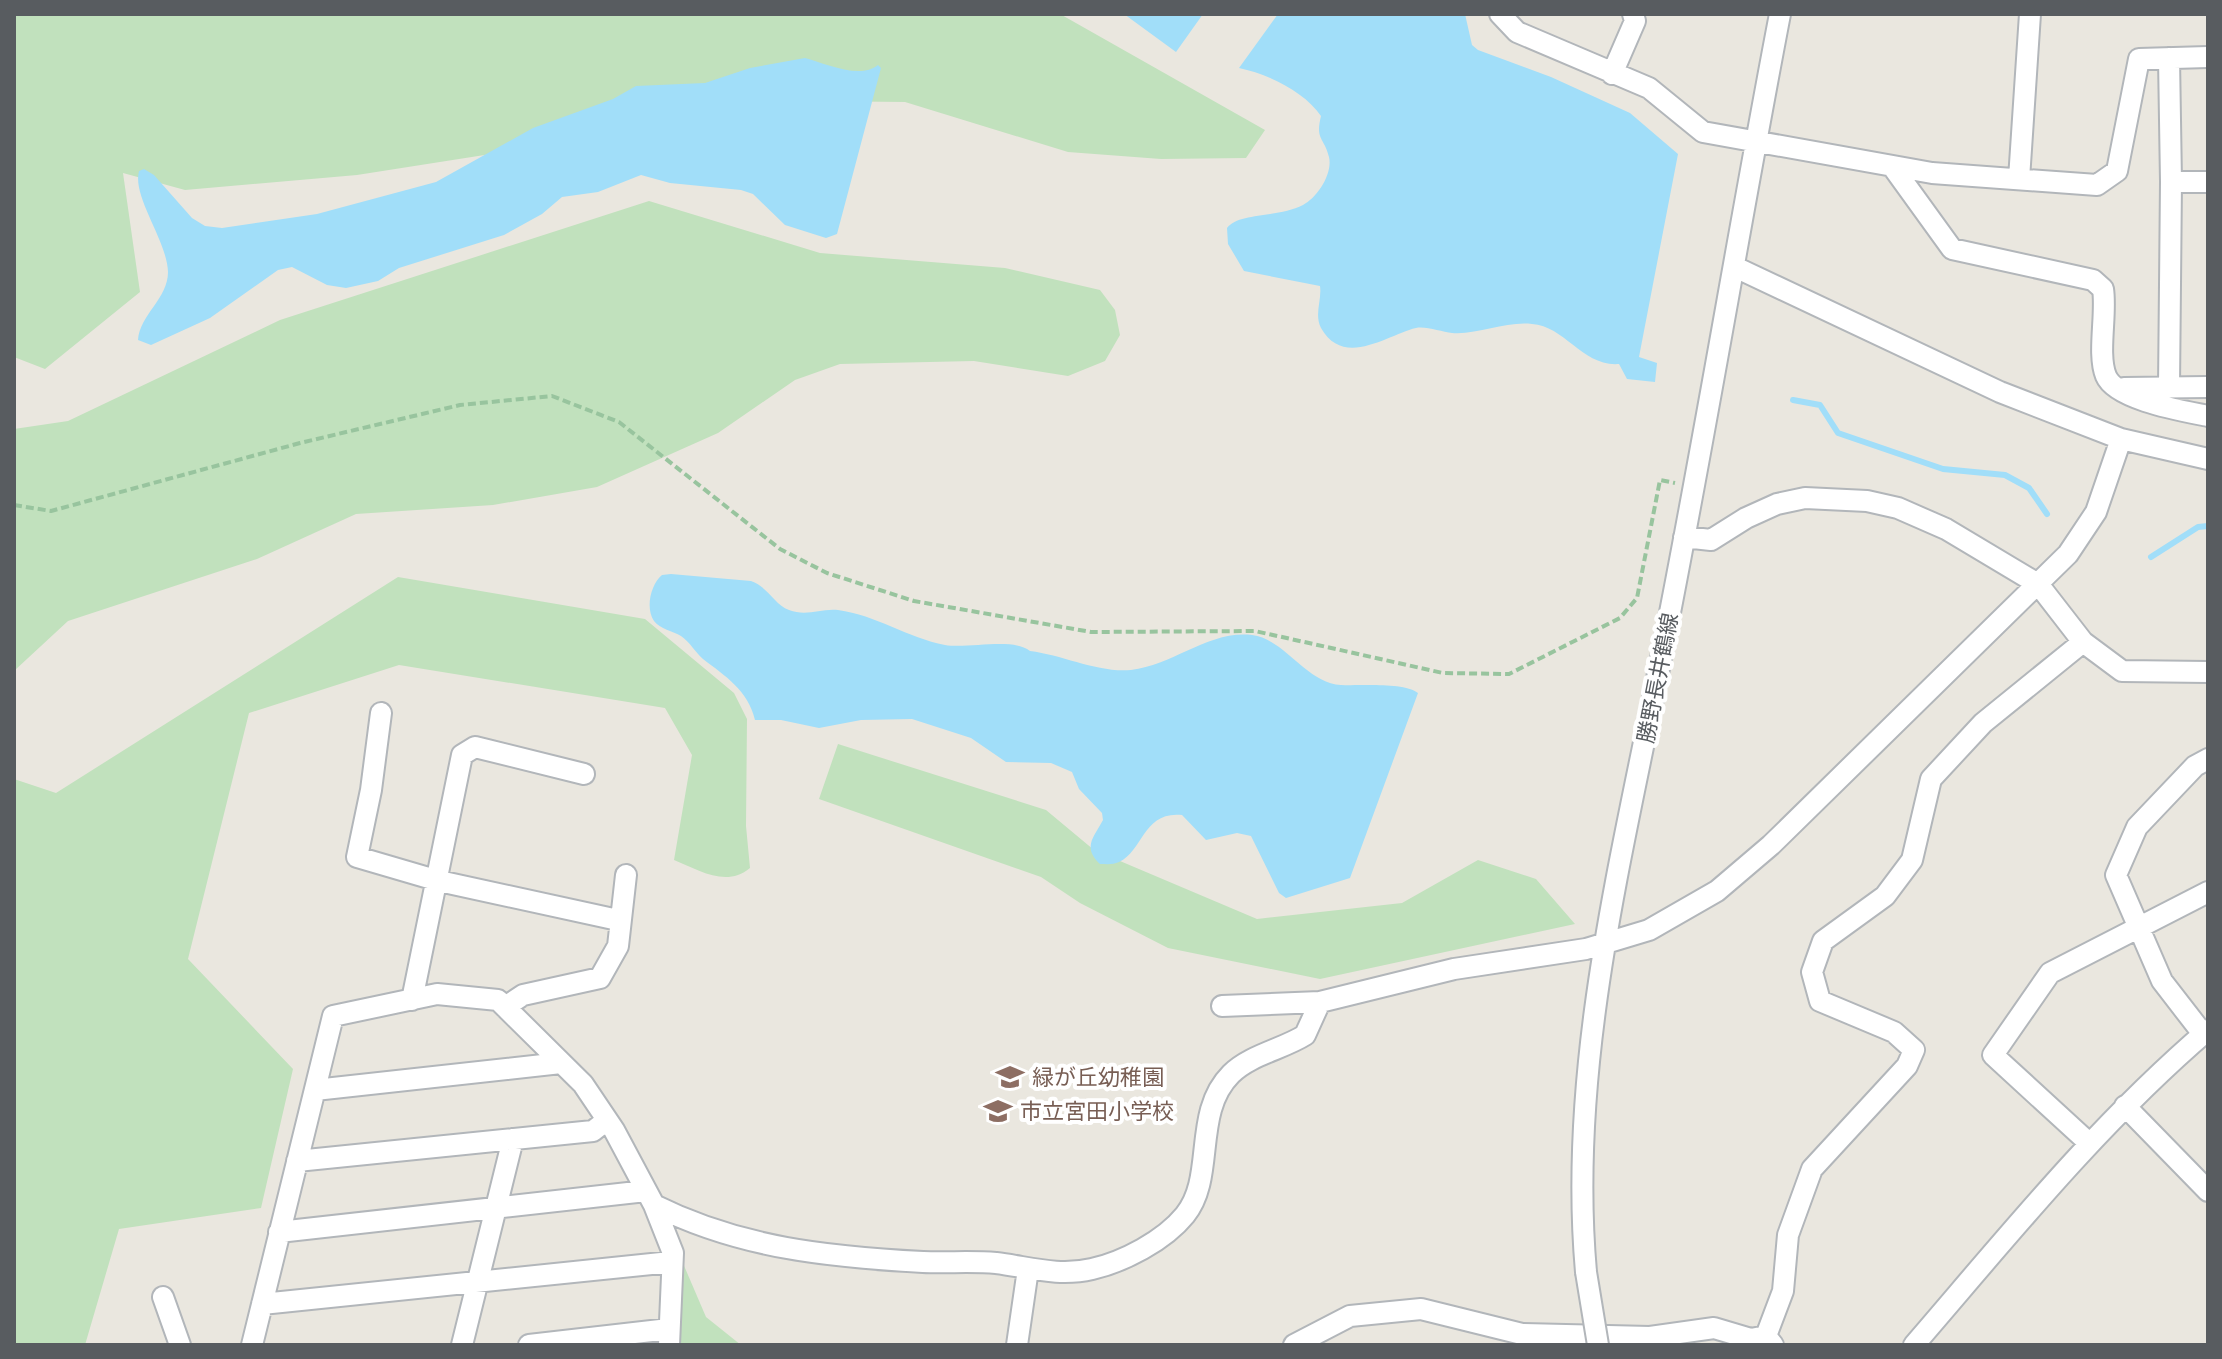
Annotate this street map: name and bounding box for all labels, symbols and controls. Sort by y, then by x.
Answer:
street label: 勝野長井鶴線 [1633,611,1683,745]
school or university icon: 緑が丘幼稚園 [995,1062,1025,1092]
place label: 緑が丘幼稚園 [1032,1065,1164,1090]
school or university icon: 市立宮田小学校 [983,1096,1013,1126]
place label: 市立宮田小学校 [1020,1099,1174,1124]

